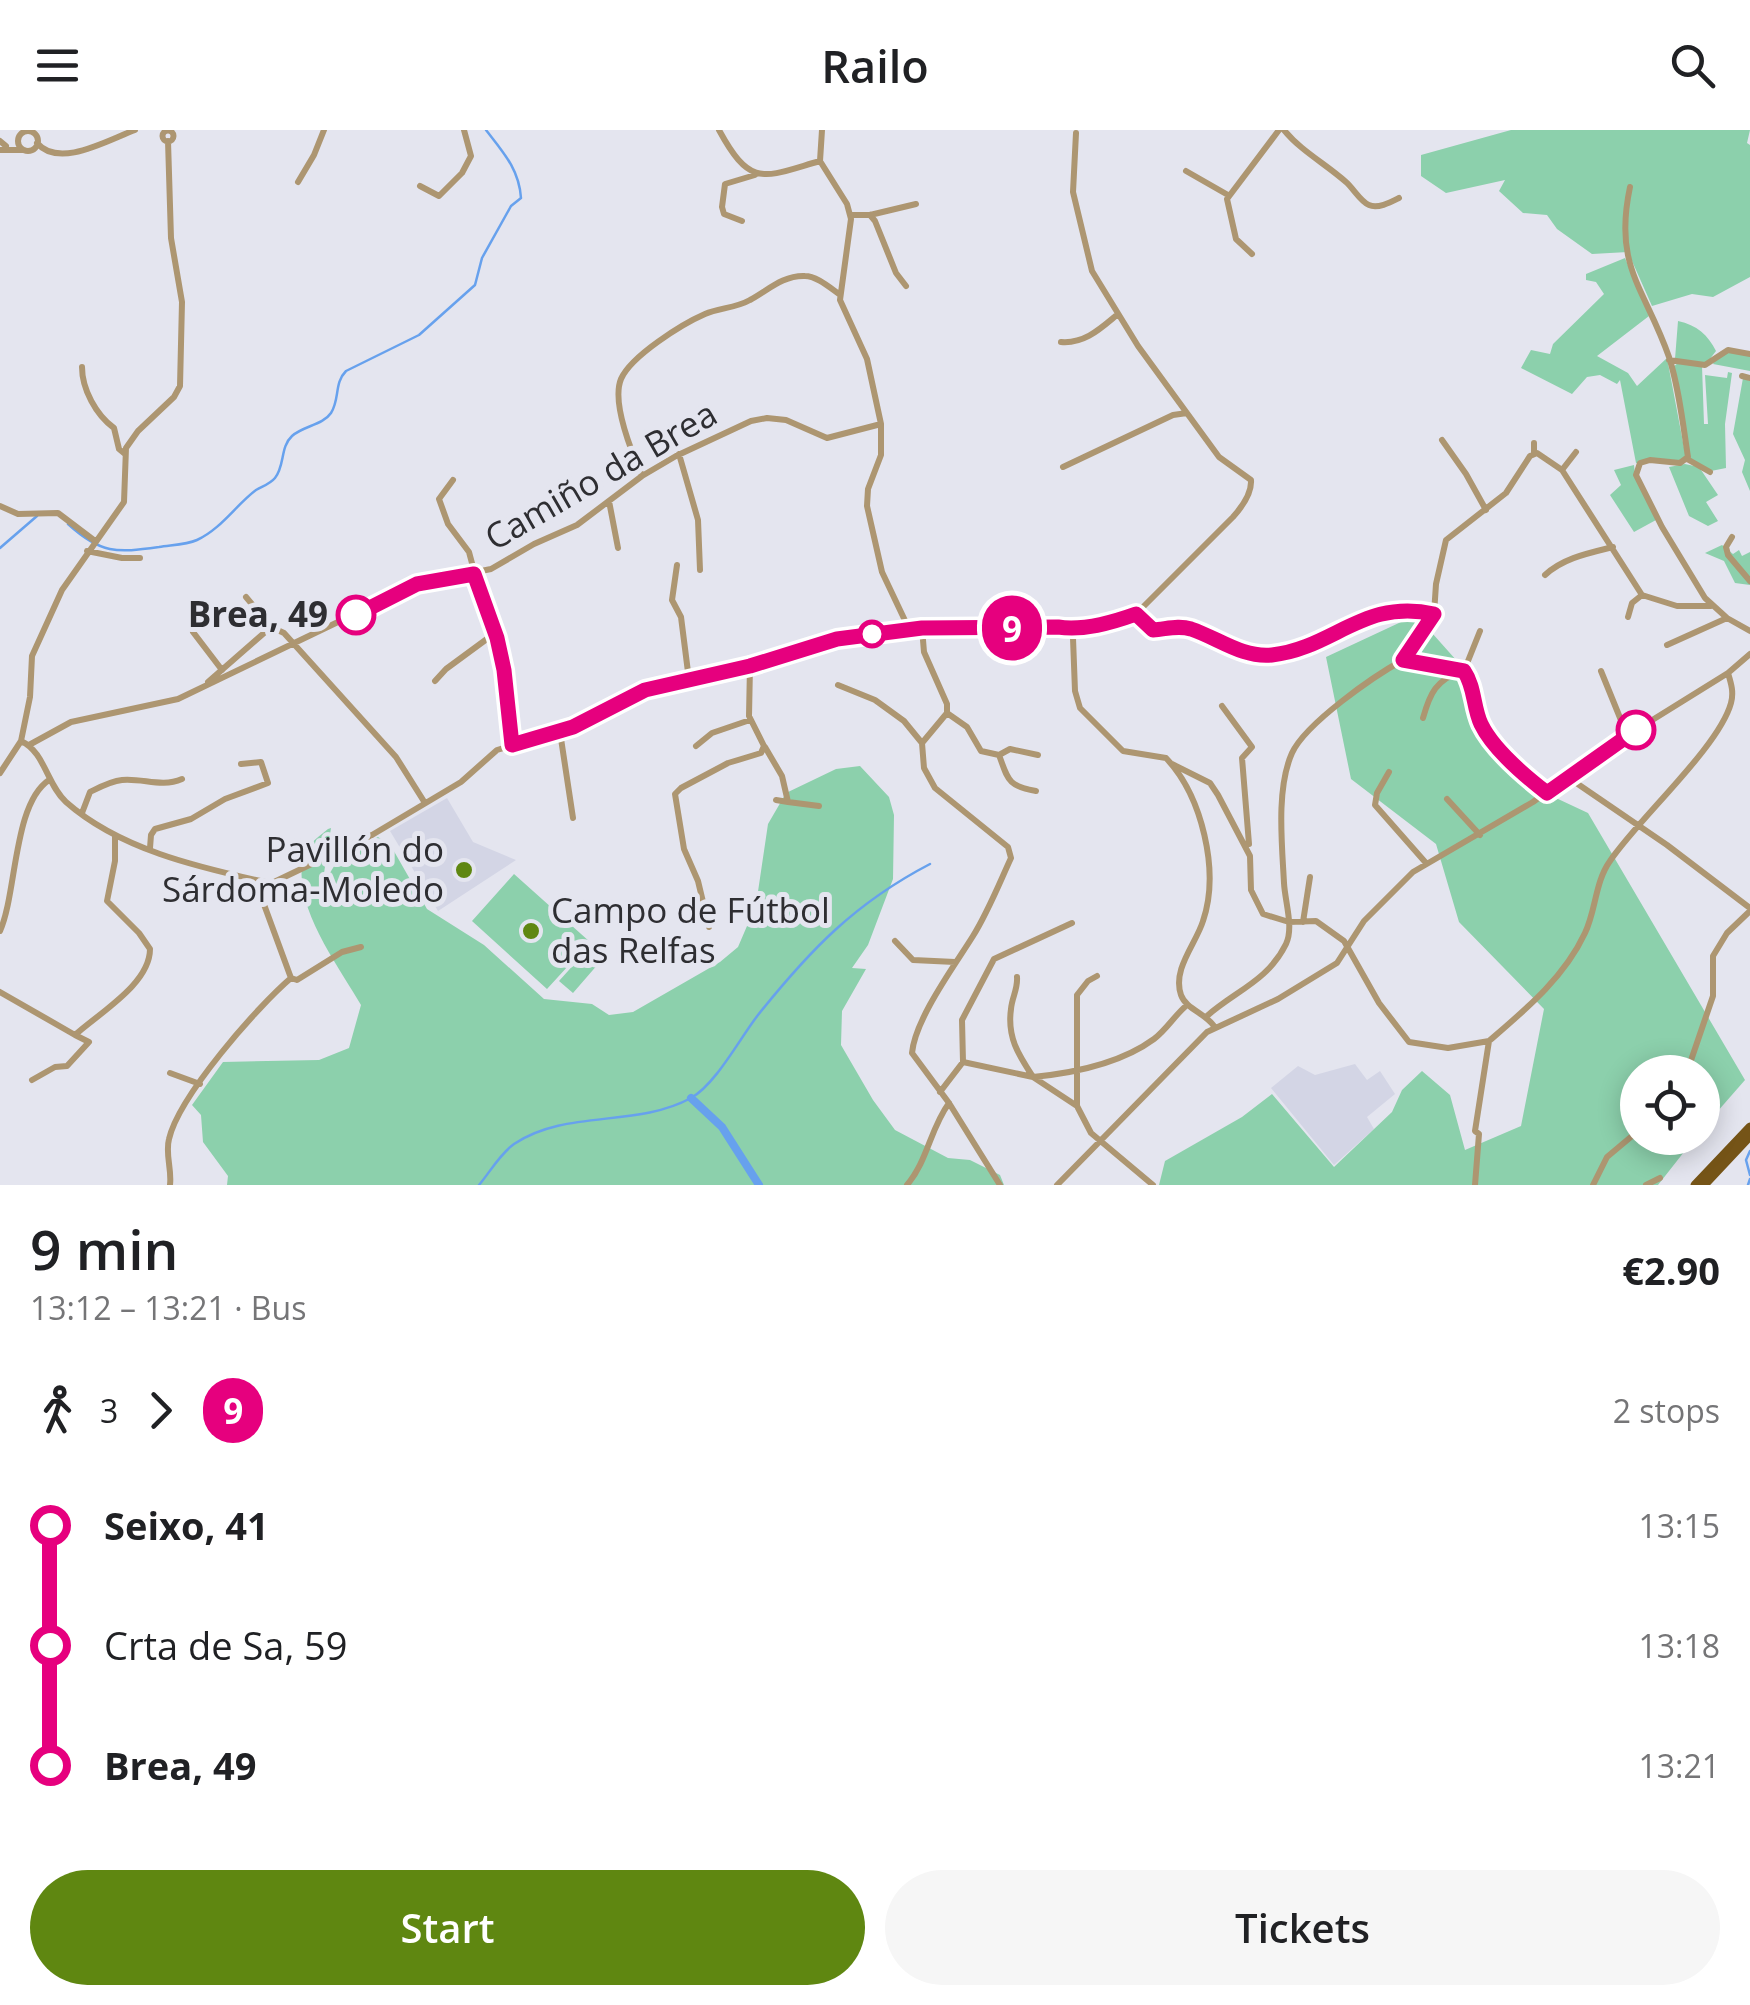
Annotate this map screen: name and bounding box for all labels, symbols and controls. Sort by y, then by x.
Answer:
text: Railo [821,35,929,96]
icon: menu [30,38,85,93]
icon: search [1665,38,1720,93]
street label: Camiño da Brea [476,389,725,560]
place label: Brea, 49 [188,590,328,637]
marker: Brea, 49 [337,596,375,634]
line badge: 9 [980,596,1044,660]
text: 9 [1002,605,1022,652]
unlabelled marker [859,621,885,647]
unlabelled marker [1617,711,1655,749]
place label: Pavillón do Sárdoma-Moledo [162,825,444,912]
marker: Pavillón do Sárdoma-Moledo [453,859,475,881]
place label: Campo de Fútbol das Relfas [551,886,830,973]
marker: Campo de Fútbol das Relfas [520,920,542,942]
map controls [1620,1055,1720,1155]
button: locate [1620,1055,1720,1155]
text: 9 min [30,1211,178,1286]
text: €2.90 [1622,1244,1720,1296]
text: 13:12 – 13:21 · Bus [30,1286,306,1329]
icon: walk [30,1383,85,1438]
icon: forward [133,1383,188,1438]
text: 9 [223,1387,243,1434]
text: 3 [100,1389,118,1432]
text: 2 stops [1613,1389,1720,1432]
text: Seixo, 41 [104,1499,269,1551]
text: 13:15 [1638,1504,1720,1547]
text: Crta de Sa, 59 [104,1619,348,1671]
text: 13:18 [1638,1624,1720,1667]
text: Brea, 49 [104,1739,256,1791]
text: 13:21 [1638,1744,1720,1787]
button: Start [30,1870,865,1985]
button: Tickets [885,1870,1720,1985]

